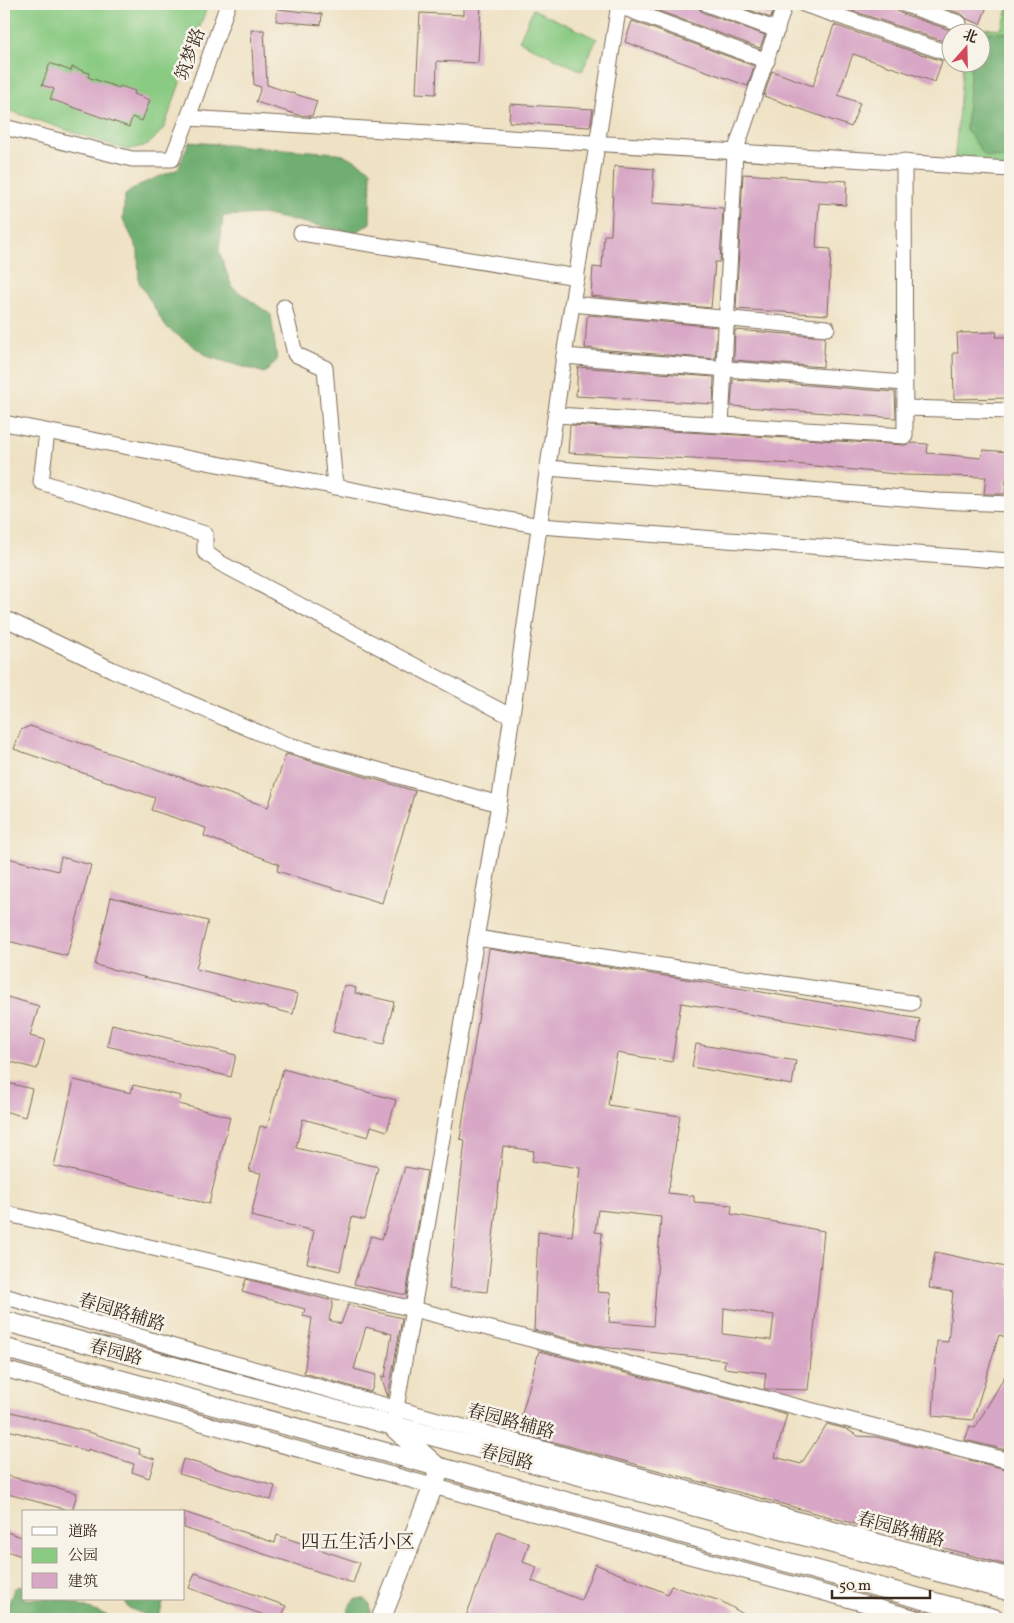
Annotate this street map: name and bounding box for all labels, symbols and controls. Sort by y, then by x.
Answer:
north arrow [942,22,992,72]
street label: 筑梦路 [170,25,212,84]
text: 北 [960,26,980,49]
street label: 春园路辅路 [75,1288,168,1339]
street label: 春园路 [86,1334,145,1373]
street label: 春园路辅路 [464,1399,557,1446]
street label: 春园路 [477,1439,536,1478]
street label: 春园路辅路 [854,1507,947,1554]
legend [22,1510,185,1600]
text: 道路 [68,1522,98,1543]
district label: 四五生活小区 [301,1530,415,1556]
text: 公园 [68,1546,98,1567]
scale bar [832,1568,929,1600]
text: 建筑 [68,1572,98,1593]
text: 50 m [839,1576,871,1597]

